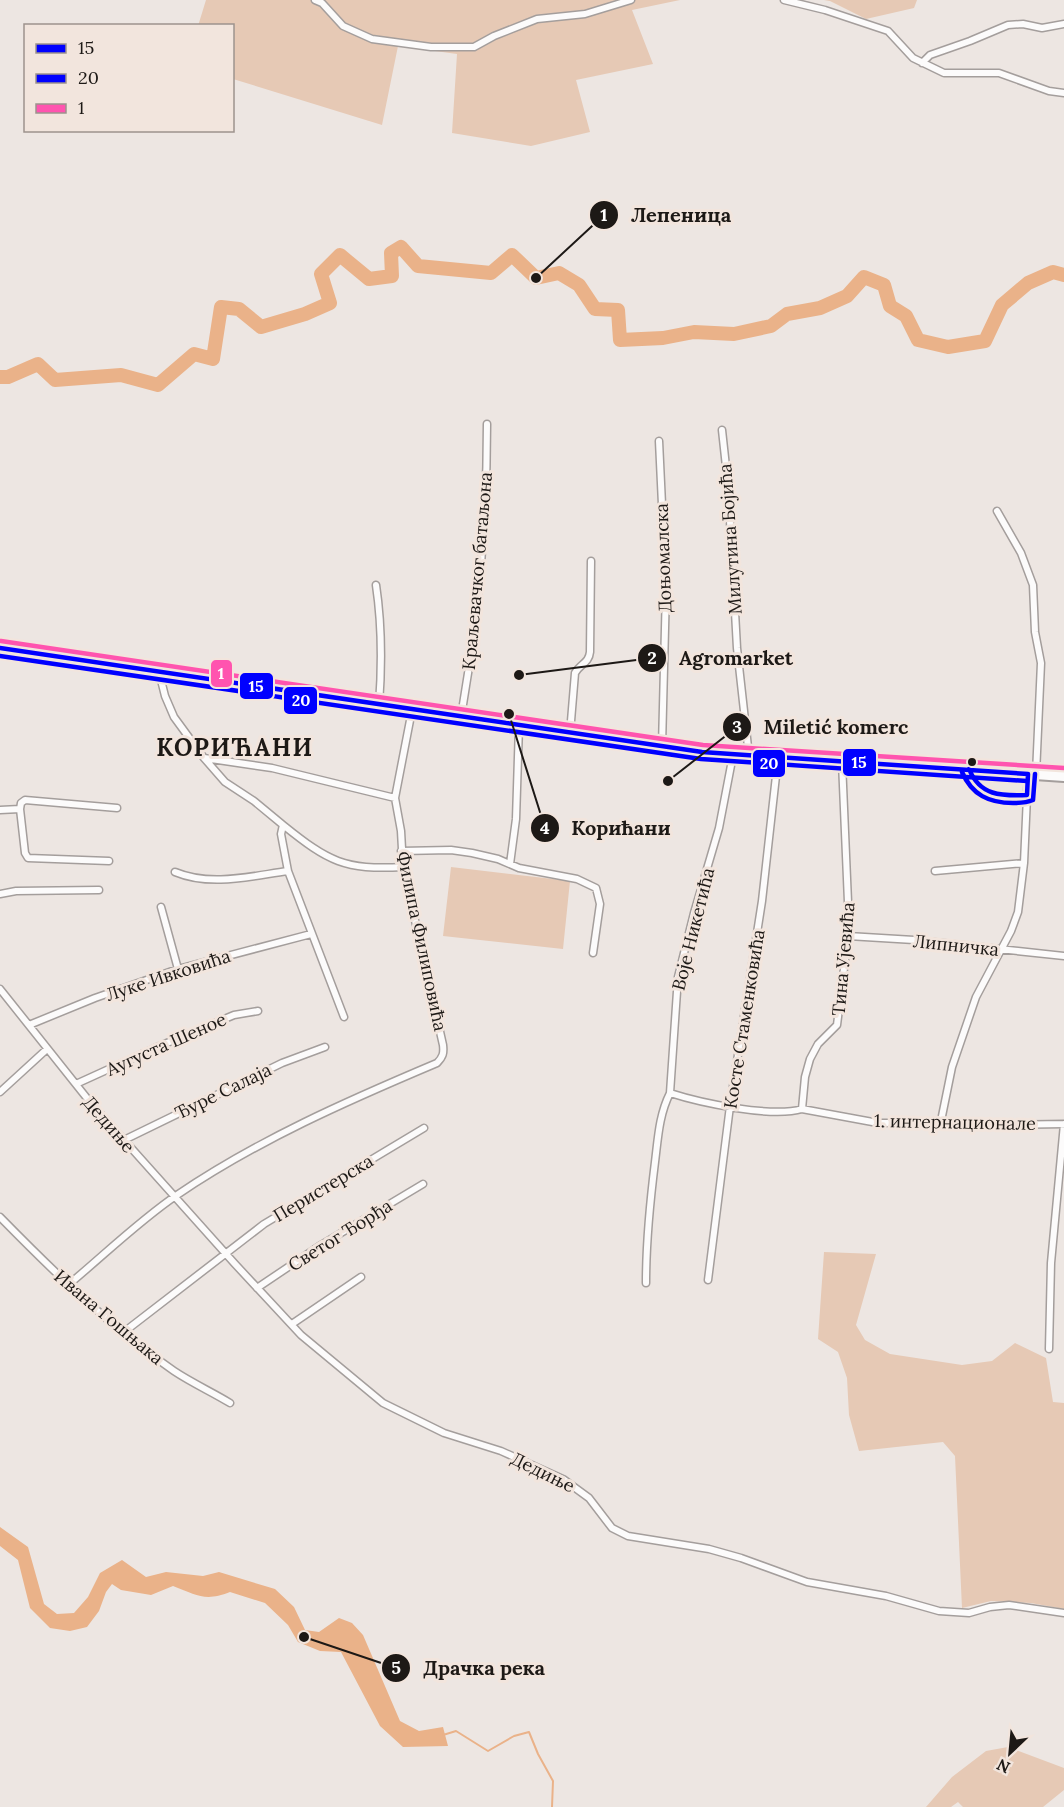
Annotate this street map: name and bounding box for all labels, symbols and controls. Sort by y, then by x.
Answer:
legend [24,24,234,132]
text: 15 [78,36,94,59]
text: 20 [78,66,99,89]
text: 1 [78,96,85,119]
callout: Лепеница [589,196,743,234]
text: Лепеница [631,202,732,227]
text: 1 [600,203,608,226]
street label: Милутина Бојића [713,463,747,615]
street label: Краљевачког батаљона [457,471,497,671]
street label: Доњомалска [650,503,676,613]
callout: Agromarket [637,639,805,677]
text: Agromarket [679,645,794,670]
text: 2 [647,646,657,669]
line badge: 1 [210,659,233,688]
text: 1 [218,663,224,683]
line badge: 15 [239,672,274,700]
text: 15 [248,676,264,696]
line badge: 20 [283,686,318,715]
text: 20 [292,690,310,710]
callout: Miletić komerc [722,708,921,746]
text: Miletić komerc [764,714,909,739]
text: 3 [732,715,742,738]
district label: КОРИЋАНИ [156,732,314,763]
line badge: 15 [842,748,877,777]
line badge: 20 [752,749,786,778]
text: 15 [851,752,867,772]
text: 20 [760,753,778,773]
unlabelled marker [966,756,978,768]
callout: Корићани [530,809,683,847]
text: Корићани [571,815,671,840]
text: 4 [540,816,550,839]
street label: Филипа Филиповића [392,849,452,1033]
street label: Воје Никетића [667,865,719,993]
street label: Тина Ујевића [827,901,859,1017]
street label: Косте Стаменковића [718,928,770,1110]
street label: Липничка [912,929,1000,961]
street label: Луке Ивковића [103,944,233,1006]
street label: Аугуста Шеное [101,1007,230,1081]
street label: Ђуре Салаја [171,1058,275,1124]
street label: Дедиње [78,1091,140,1158]
street label: 1. интернационале [874,1109,1036,1135]
street label: Перистерска [269,1149,377,1227]
street label: Светог Ђорђа [284,1194,396,1276]
street label: Ивана Гошњака [50,1264,168,1370]
street label: Дедиње [507,1447,579,1497]
callout: Драчка река [381,1649,557,1687]
text: Драчка река [423,1655,545,1680]
text: 5 [391,1656,401,1679]
north arrow [980,1723,1040,1783]
text: N [993,1755,1013,1778]

